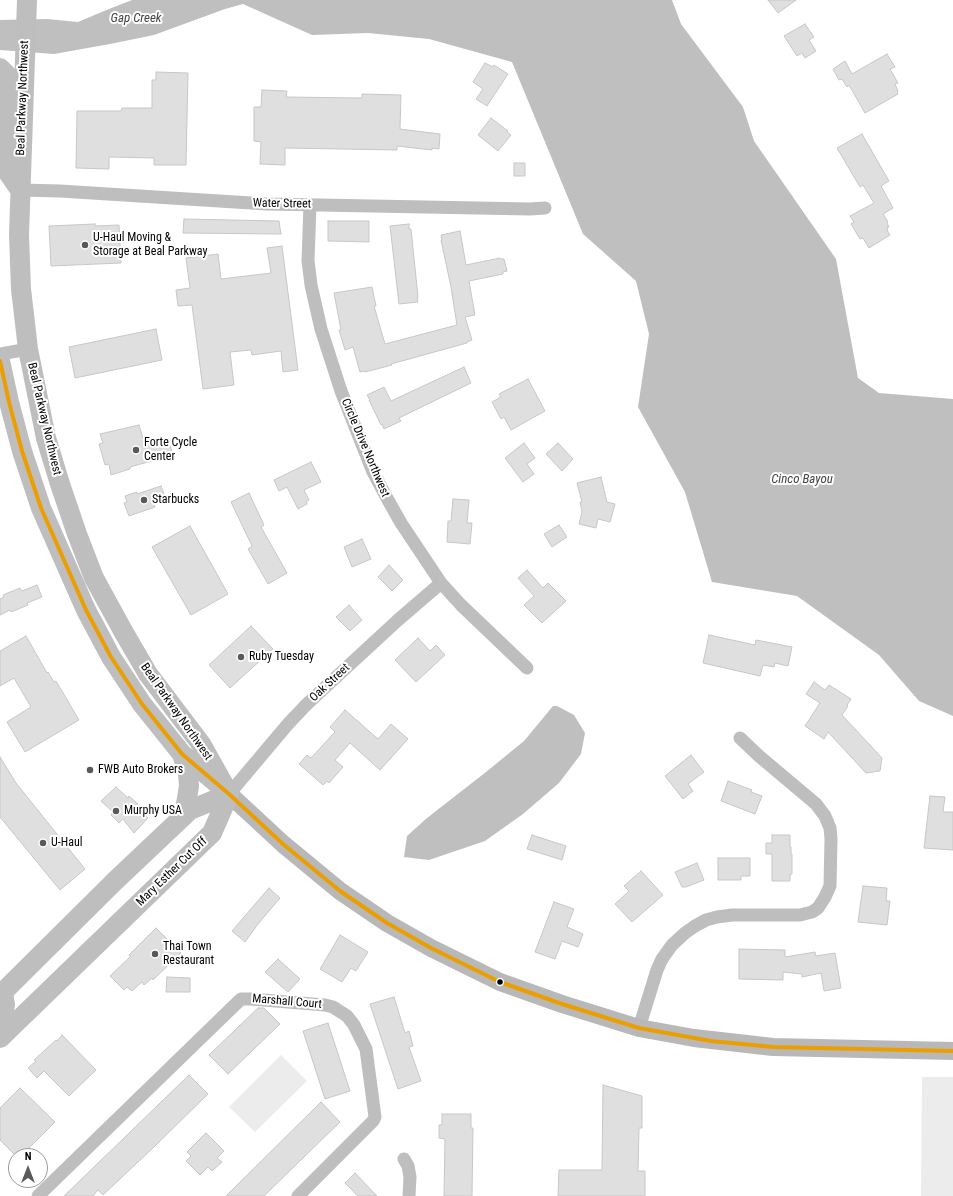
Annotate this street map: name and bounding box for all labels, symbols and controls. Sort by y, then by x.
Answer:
water label: Gap Creek [110,11,162,27]
street label: Beal Parkway Northwest [14,40,32,156]
street label: Water Street [253,196,311,212]
place label: U-Haul Moving & Storage at Beal Parkway [93,231,207,259]
marker: U-Haul Moving & Storage at Beal Parkway [80,240,90,250]
street label: Beal Parkway Northwest [24,361,64,477]
street label: Circle Drive Northwest [338,397,392,499]
place label: Forte Cycle Center [144,436,197,464]
marker: Forte Cycle Center [131,445,141,455]
water label: Cinco Bayou [771,472,833,488]
place label: Starbucks [152,493,199,507]
marker: Starbucks [139,495,149,505]
place label: Ruby Tuesday [249,650,314,664]
marker: Ruby Tuesday [236,652,246,662]
street label: Beal Parkway Northwest [137,661,215,763]
street label: Oak Street [307,661,353,705]
place label: FWB Auto Brokers [98,763,183,777]
marker: FWB Auto Brokers [85,765,95,775]
place label: Murphy USA [124,804,182,818]
marker: Murphy USA [111,806,121,816]
street label: Mary Esther Cut Off [134,835,210,909]
place label: U-Haul [51,836,82,850]
marker: U-Haul [38,838,48,848]
place label: Thai Town Restaurant [163,940,214,968]
marker: Thai Town Restaurant [150,949,160,959]
unlabelled marker [495,977,505,987]
street label: Marshall Court [252,992,322,1012]
north arrow [8,1148,48,1188]
text: N [25,1150,31,1163]

